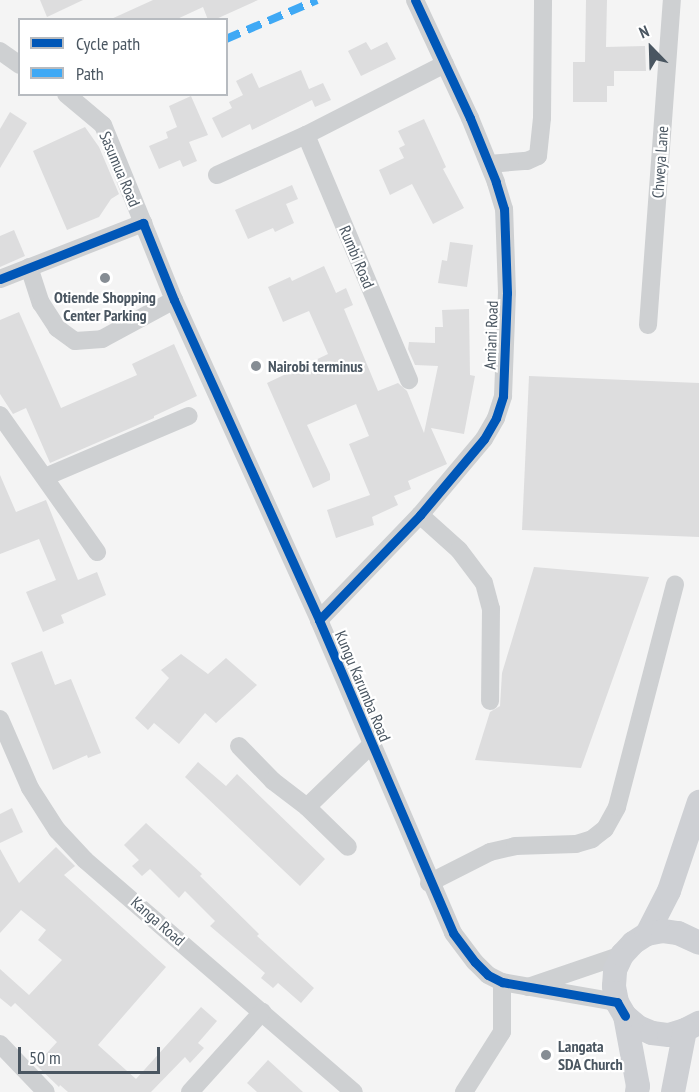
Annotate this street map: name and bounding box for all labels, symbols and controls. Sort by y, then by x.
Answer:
legend [18,18,228,96]
north arrow [621,18,681,78]
text: N [636,21,652,42]
text: Cycle path [76,32,140,55]
text: Path [76,62,104,85]
street label: Chweya Lane [648,125,672,199]
street label: Sasumua Road [96,128,144,210]
street label: Rumbi Road [335,223,379,291]
marker: Otiende Shopping Center Parking [98,271,112,285]
place label: Otiende Shopping Center Parking [54,287,156,325]
street label: Amiani Road [480,300,502,370]
place label: Nairobi terminus [268,356,363,376]
marker: Nairobi terminus [249,359,263,373]
street label: Kungu Karumba Road [331,628,395,744]
street label: Kanga Road [127,892,189,950]
scale bar [21,1035,164,1073]
place label: Langata SDA Church [558,1036,624,1074]
text: 50 m [29,1046,61,1069]
marker: Langata SDA Church [539,1048,553,1062]

